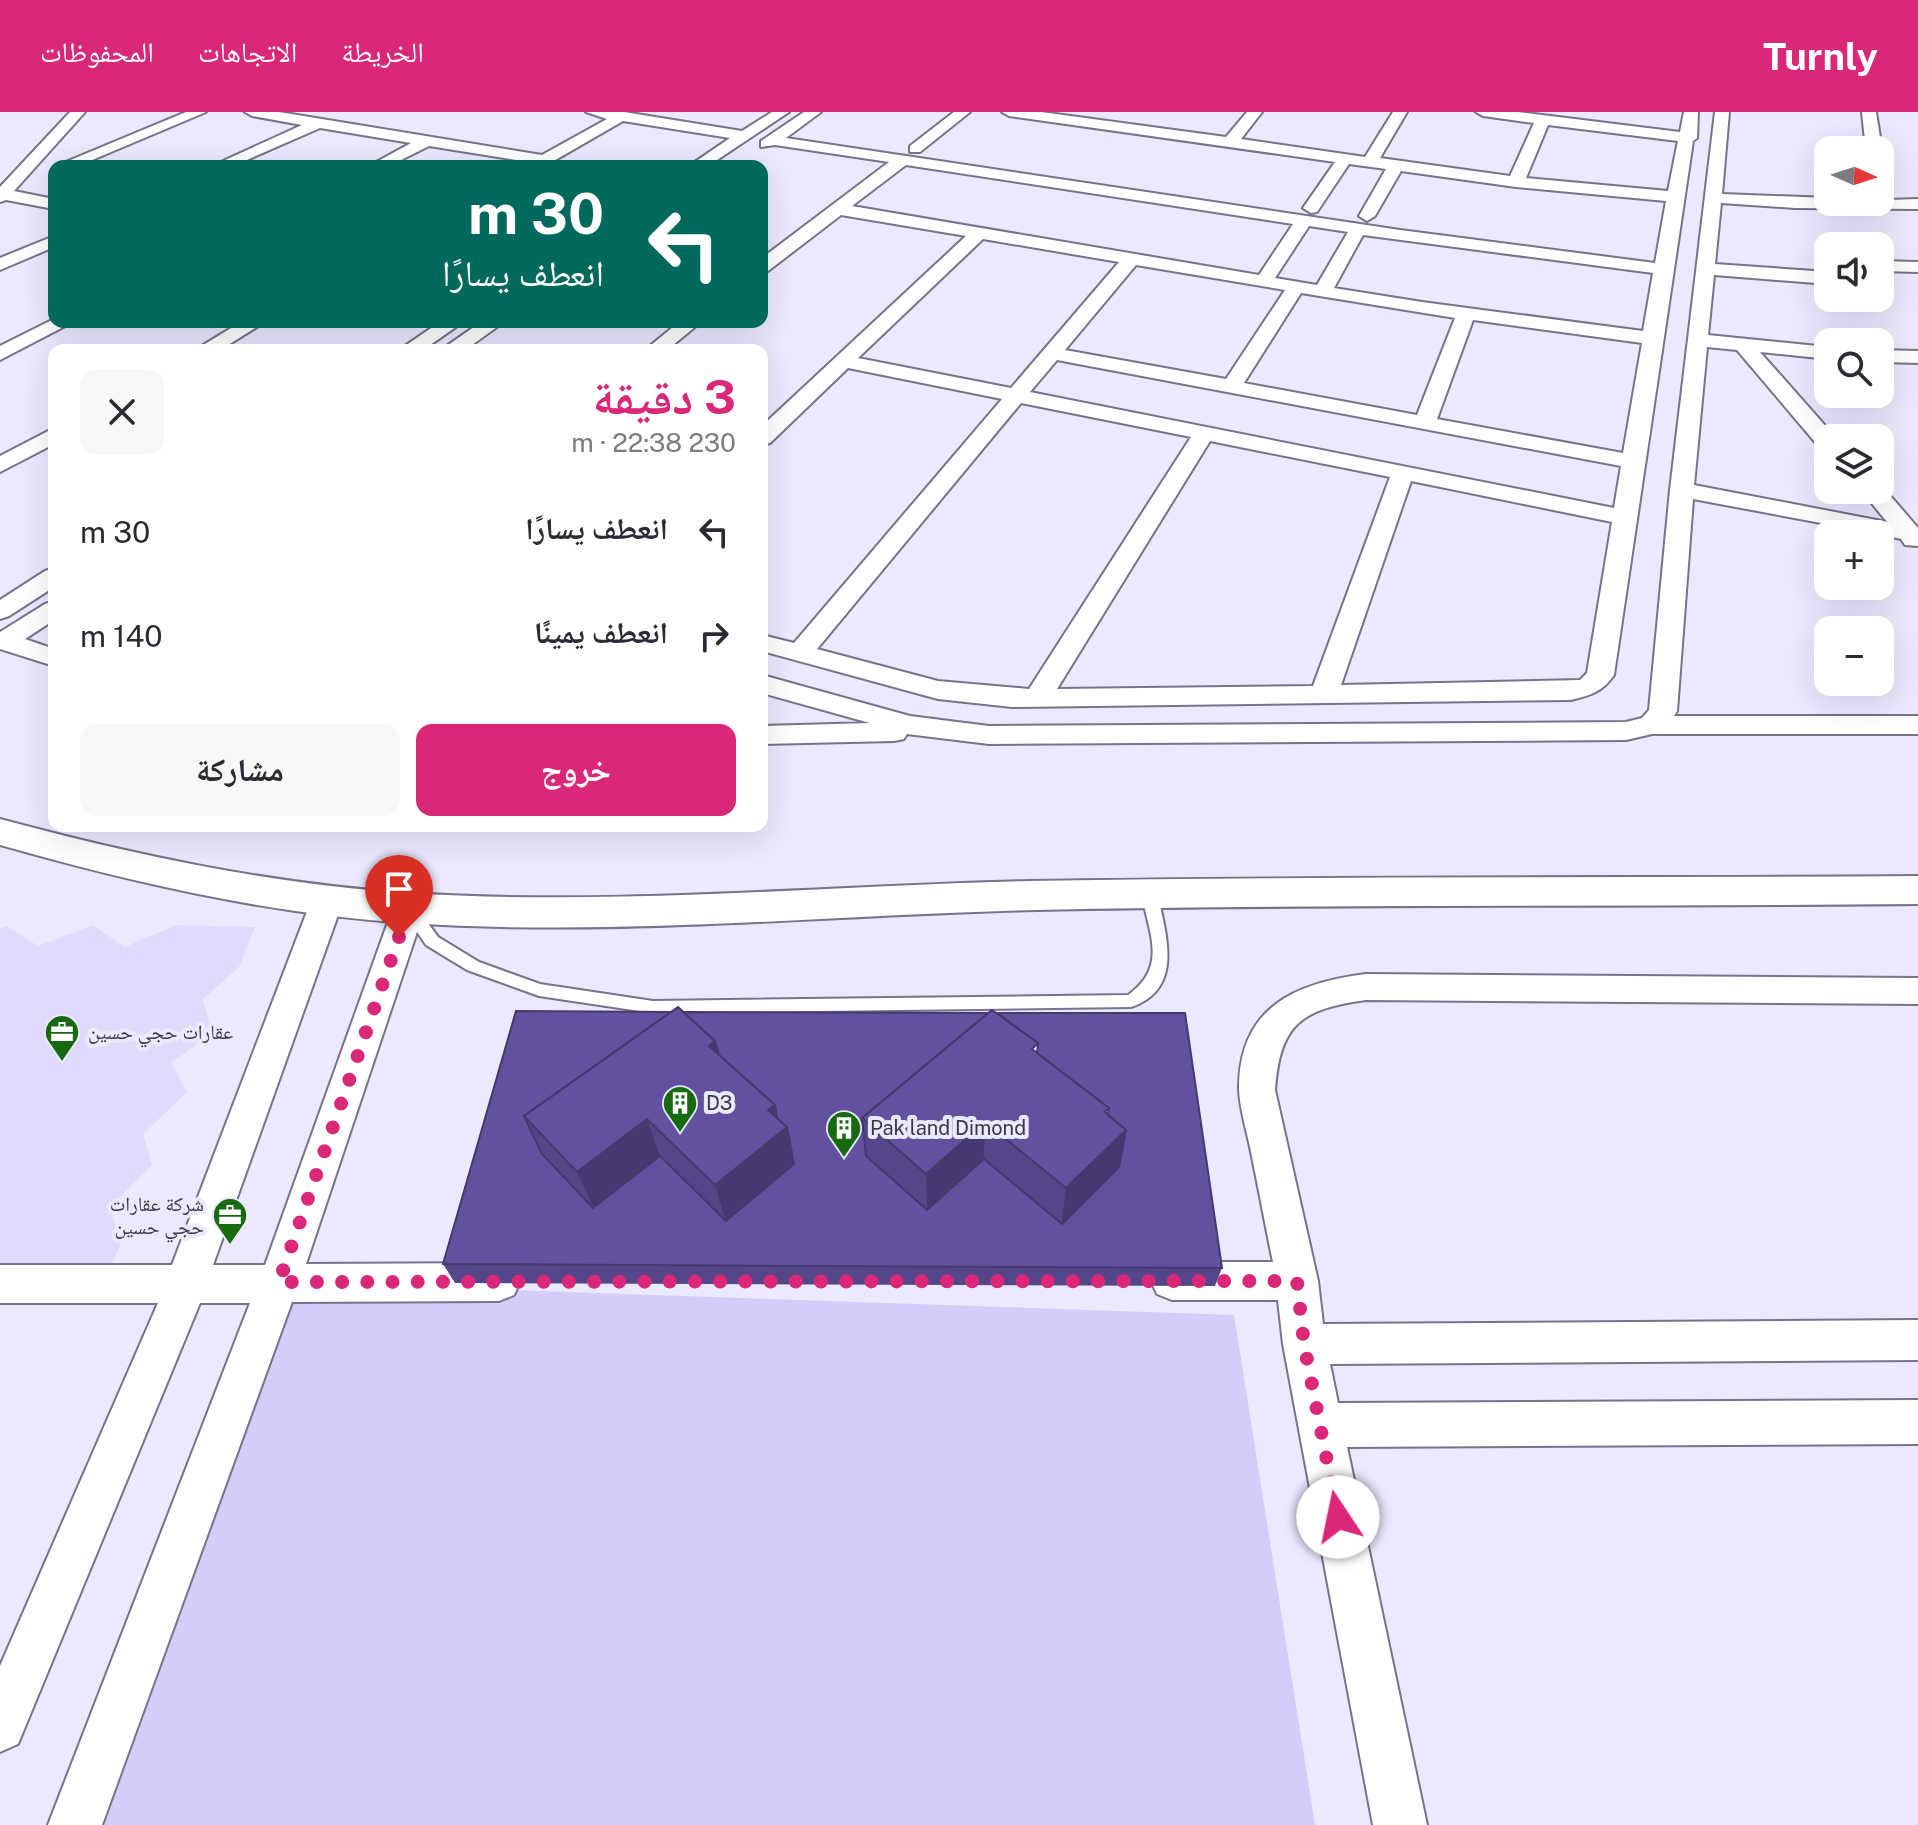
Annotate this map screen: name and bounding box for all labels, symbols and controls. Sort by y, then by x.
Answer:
text: Turnly [1763,34,1878,79]
text: المحفوظات [40,35,154,68]
text: الاتجاهات [198,35,297,68]
text: الخريطة [341,35,424,68]
north arrow [1814,136,1894,216]
map controls [1814,136,1894,696]
text: 30 m [468,181,604,247]
icon: left [632,192,736,296]
button: sound [1814,232,1894,312]
text: انعطف يسارًا [442,252,604,294]
button: search [1814,328,1894,408]
text: 3 دقيقة [592,368,736,425]
button: close [80,370,164,454]
button: layers [1814,424,1894,504]
text: 230 m · 22:38 [571,427,736,458]
text: انعطف يسارًا [525,510,668,546]
icon: left [692,510,736,554]
text: 30 m [80,514,150,550]
button: + [1814,520,1894,600]
text: انعطف يمينًا [534,614,668,650]
icon: right [692,614,736,658]
button: − [1814,616,1894,696]
text: 140 m [80,618,163,654]
button: مشاركة [80,724,400,816]
button: خروج [416,724,736,816]
pin [365,855,433,937]
icon: arrive [377,867,421,911]
office icon: عقارات حجي حسين [43,1013,81,1063]
place label: عقارات حجي حسين [88,1020,233,1048]
building icon: D3 [661,1084,699,1134]
place label: D3 [706,1091,732,1115]
building icon: Pak land Dimond [825,1109,863,1159]
place label: Pak land Dimond [870,1116,1026,1140]
place label: شرکة عقارات حجي حسين [110,1192,204,1243]
office icon: شرکة عقارات حجي حسين [211,1196,249,1246]
position arrow [1296,1475,1380,1559]

